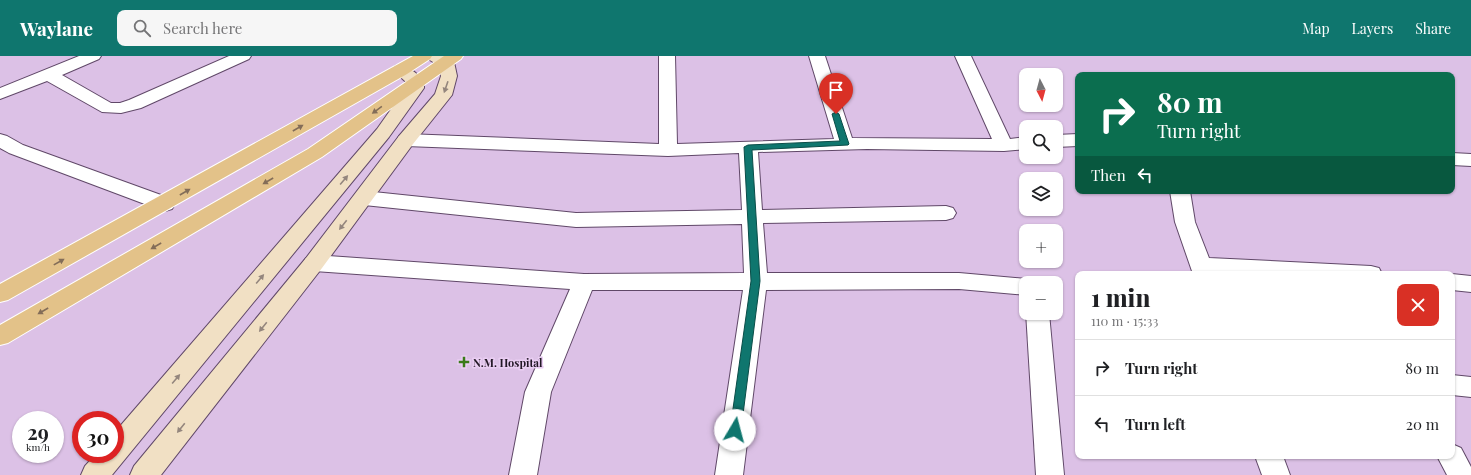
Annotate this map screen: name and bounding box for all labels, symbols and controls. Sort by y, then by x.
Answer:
search box [117,10,397,46]
text: Waylane [20,15,93,41]
icon: search [131,17,153,39]
text: Search here [163,18,242,38]
text: Map [1302,19,1330,38]
text: Layers [1352,19,1393,38]
text: Share [1415,19,1451,38]
north arrow [1019,68,1063,112]
map controls [1019,68,1063,320]
pin [819,73,853,114]
icon: arrive [825,79,847,101]
one-way arrow [442,82,448,94]
text: 80 m [1157,83,1223,120]
icon: right [1091,88,1143,140]
one-way arrow [372,106,382,114]
text: Turn right [1157,119,1240,143]
button: search [1019,120,1063,164]
one-way arrow [292,125,304,131]
icon: left [1134,164,1156,186]
text: Then [1091,165,1126,185]
button: layers [1019,172,1063,216]
one-way arrow [339,174,348,185]
one-way arrow [262,177,274,184]
one-way arrow [179,189,191,196]
one-way arrow [339,219,347,230]
button: + [1019,224,1063,268]
one-way arrow [150,242,161,249]
one-way arrow [53,259,65,265]
one-way arrow [255,274,264,284]
button: − [1019,276,1063,320]
text: 1 min [1091,281,1150,313]
button: close [1397,284,1439,326]
one-way arrow [37,308,49,315]
text: 110 m · 15:33 [1091,312,1158,329]
one-way arrow [258,321,267,332]
place label: N.M. Hospital [473,355,543,370]
marker: N.M. Hospital [458,356,470,368]
icon: right [1091,357,1113,379]
text: Turn right [1125,358,1198,378]
text: 80 m [1405,358,1439,378]
one-way arrow [172,373,181,384]
position arrow [714,409,756,451]
speed limit sign: 30 [72,411,124,463]
icon: left [1091,413,1113,435]
text: Turn left [1125,414,1186,434]
text: 20 m [1406,414,1439,434]
text: 29 [27,418,49,445]
one-way arrow [177,423,186,434]
text: km/h [26,440,50,454]

